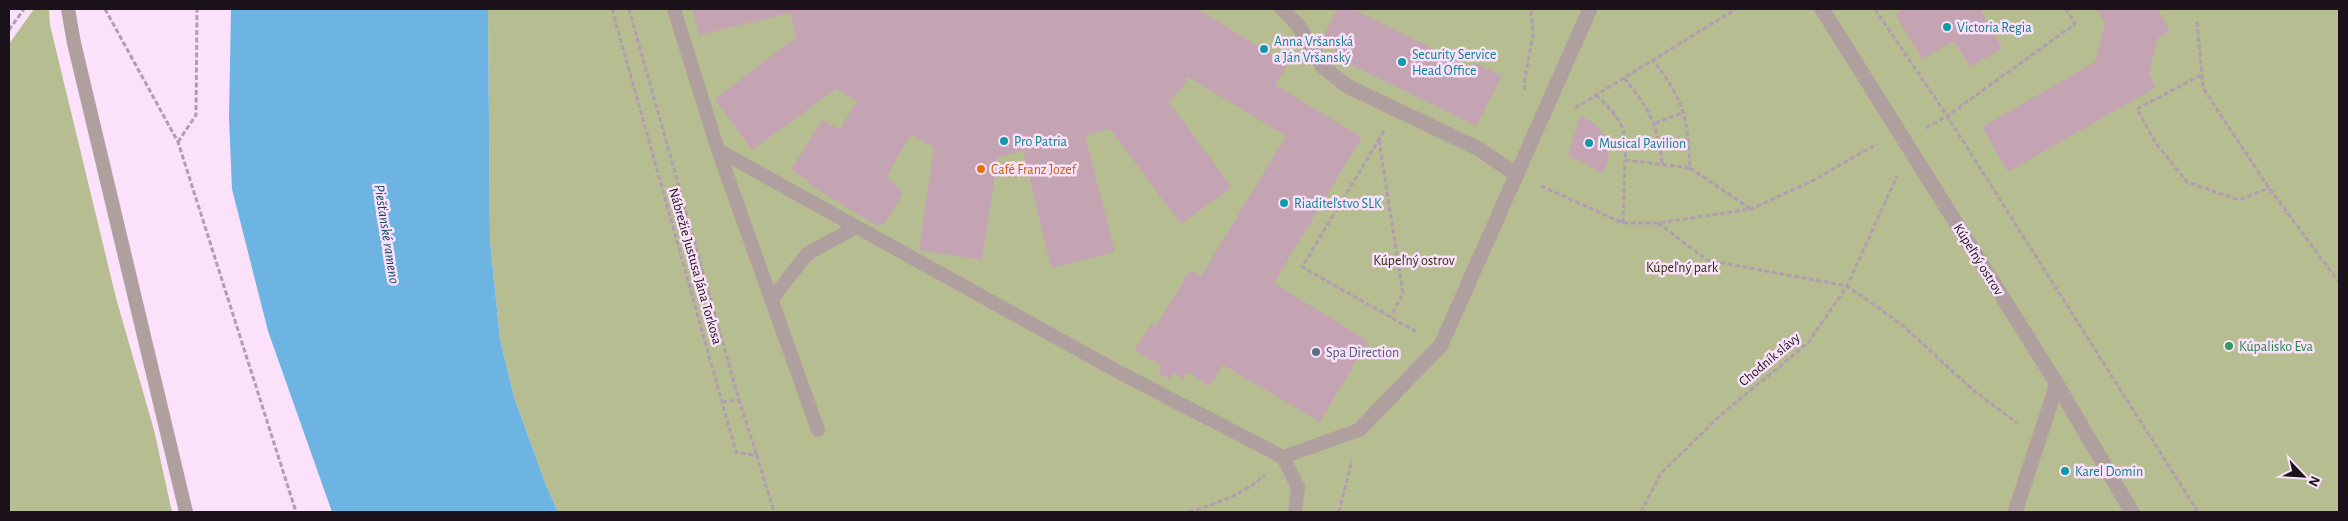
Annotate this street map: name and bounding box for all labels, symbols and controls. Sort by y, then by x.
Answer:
marker: Victoria Regia [1941,21,1953,33]
place label: Victoria Regia [1957,21,2032,35]
place label: Anna Vršanská a Ján Vršanský [1274,35,1354,65]
marker: Anna Vršanská a Ján Vršanský [1258,43,1270,55]
place label: Security Service Head Office [1412,48,1496,78]
marker: Security Service Head Office [1396,56,1408,68]
marker: Pro Patria [998,135,1010,147]
place label: Pro Patria [1014,135,1068,149]
marker: Musical Pavilion [1583,137,1595,149]
place label: Musical Pavilion [1599,137,1686,151]
marker: Café Franz Jozef [975,163,987,175]
place label: Café Franz Jozef [991,163,1077,177]
water label: Piešťanské rameno [371,183,402,285]
street label: Nábrežie Justusa Jána Torkosa [666,186,724,347]
marker: Riaditeľstvo SLK [1278,197,1290,209]
place label: Riaditeľstvo SLK [1294,197,1382,211]
street label: Kúpeľný ostrov [1951,221,2006,298]
park label: Kúpeľný ostrov [1373,254,1455,268]
park label: Kúpeľný park [1646,261,1719,275]
street label: Chodník slávy [1736,330,1803,389]
marker: Kúpalisko Eva [2223,340,2235,352]
place label: Kúpalisko Eva [2239,340,2314,354]
marker: Spa Direction [1310,346,1322,358]
place label: Spa Direction [1326,346,1399,360]
north arrow [2278,451,2328,501]
marker: Karel Domin [2059,465,2071,477]
place label: Karel Domin [2075,465,2143,479]
text: N [2305,474,2322,488]

